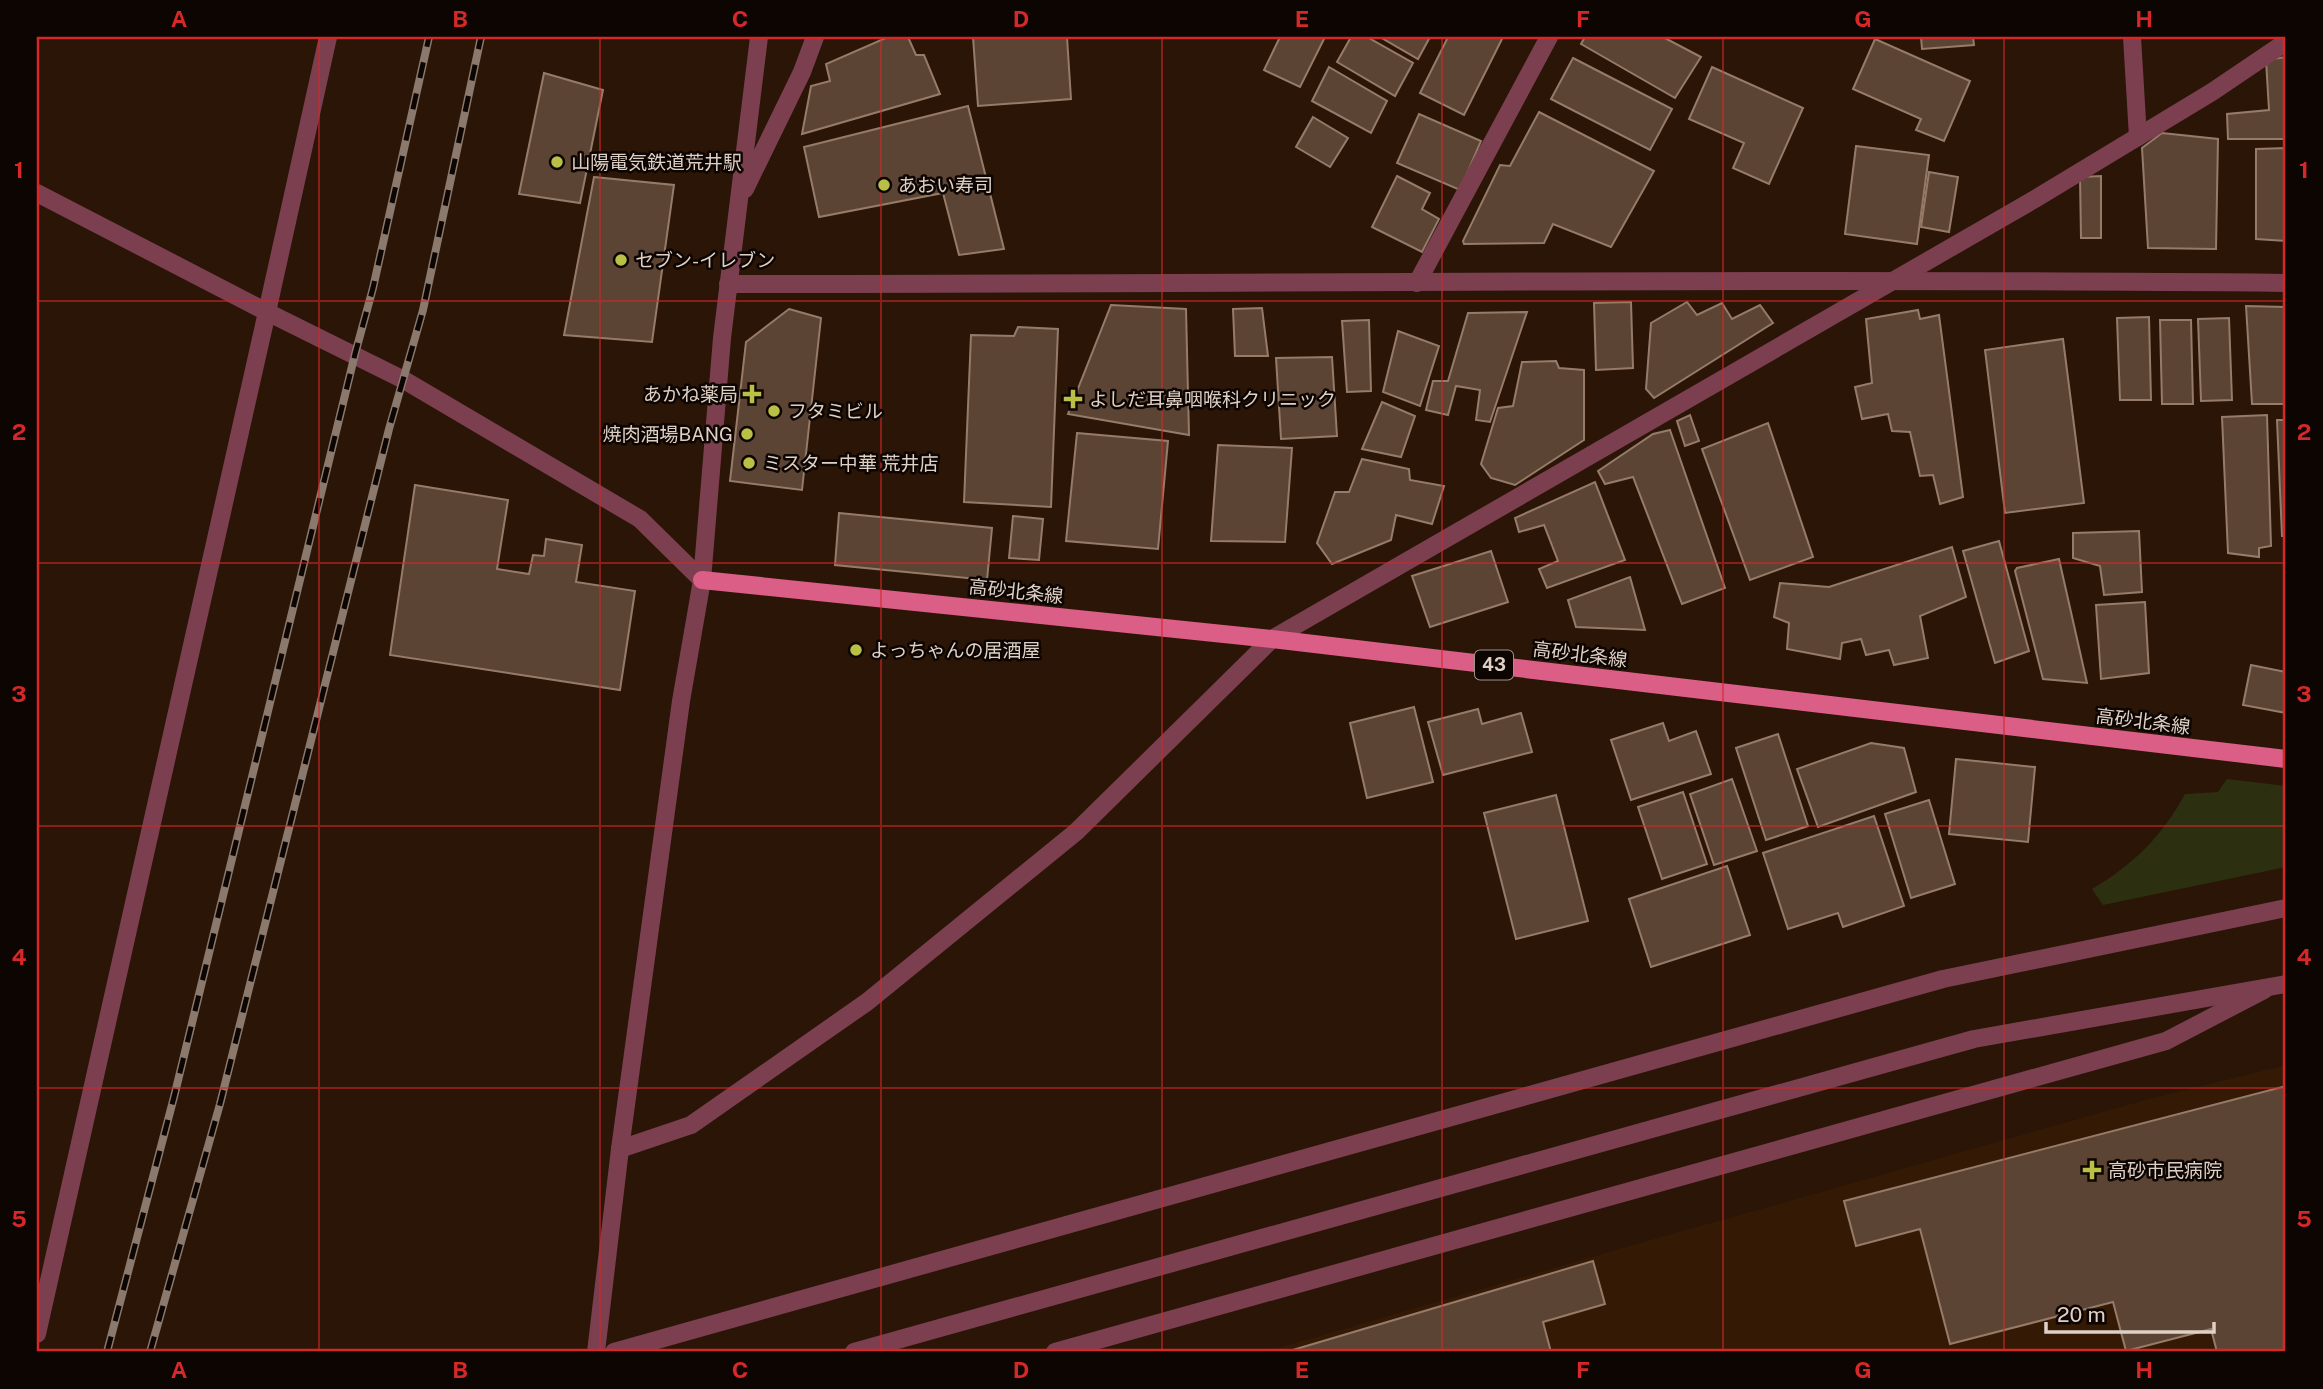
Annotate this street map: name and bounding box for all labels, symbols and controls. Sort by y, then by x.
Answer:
text: A [171,5,188,32]
text: B [452,5,468,32]
text: C [732,5,748,32]
text: D [1013,5,1029,32]
text: E [1295,5,1309,32]
text: F [1576,5,1590,32]
text: G [1854,5,1872,32]
text: H [2135,5,2153,32]
place label: 山陽電気鉄道荒井駅 [571,151,742,173]
marker: 山陽電気鉄道荒井駅 [549,154,565,170]
text: 1 [14,156,24,183]
text: 1 [2299,156,2309,183]
place label: あおい寿司 [898,174,993,196]
marker: あおい寿司 [876,177,892,193]
place label: セブン-イレブン [635,249,775,271]
marker: セブン-イレブン [613,252,629,268]
place label: あかね薬局 [643,383,738,405]
marker: あかね薬局 [744,386,760,402]
place label: よしだ耳鼻咽喉科クリニック [1089,388,1336,410]
marker: よしだ耳鼻咽喉科クリニック [1063,389,1083,409]
place label: フタミビル [788,400,883,422]
marker: フタミビル [766,403,782,419]
text: 2 [12,418,26,445]
text: 2 [2297,418,2311,445]
place label: 焼肉酒場BANG [603,423,733,445]
marker: 焼肉酒場BANG [739,426,755,442]
place label: ミスター中華 荒井店 [763,452,939,474]
marker: ミスター中華 荒井店 [741,455,757,471]
street label: 高砂北条線 [968,575,1064,607]
street label: 高砂北条線 [1532,637,1628,671]
place label: よっちゃんの居酒屋 [870,639,1040,661]
marker: よっちゃんの居酒屋 [848,642,864,658]
road number: 43 [1475,650,1513,680]
text: 3 [11,680,27,707]
text: 3 [2296,680,2312,707]
street label: 高砂北条線 [2095,704,2191,738]
text: 4 [11,943,27,970]
text: 4 [2296,943,2312,970]
place label: 高砂市民病院 [2108,1159,2222,1181]
marker: 高砂市民病院 [2082,1160,2102,1180]
text: 5 [11,1205,27,1232]
text: 5 [2296,1205,2312,1232]
scale bar [2046,1291,2214,1335]
text: 20 m [2057,1302,2106,1327]
text: A [171,1356,188,1383]
text: B [452,1356,468,1383]
text: C [732,1356,748,1383]
text: D [1013,1356,1029,1383]
text: E [1295,1356,1309,1383]
text: F [1576,1356,1590,1383]
text: G [1854,1356,1872,1383]
text: H [2135,1356,2153,1383]

